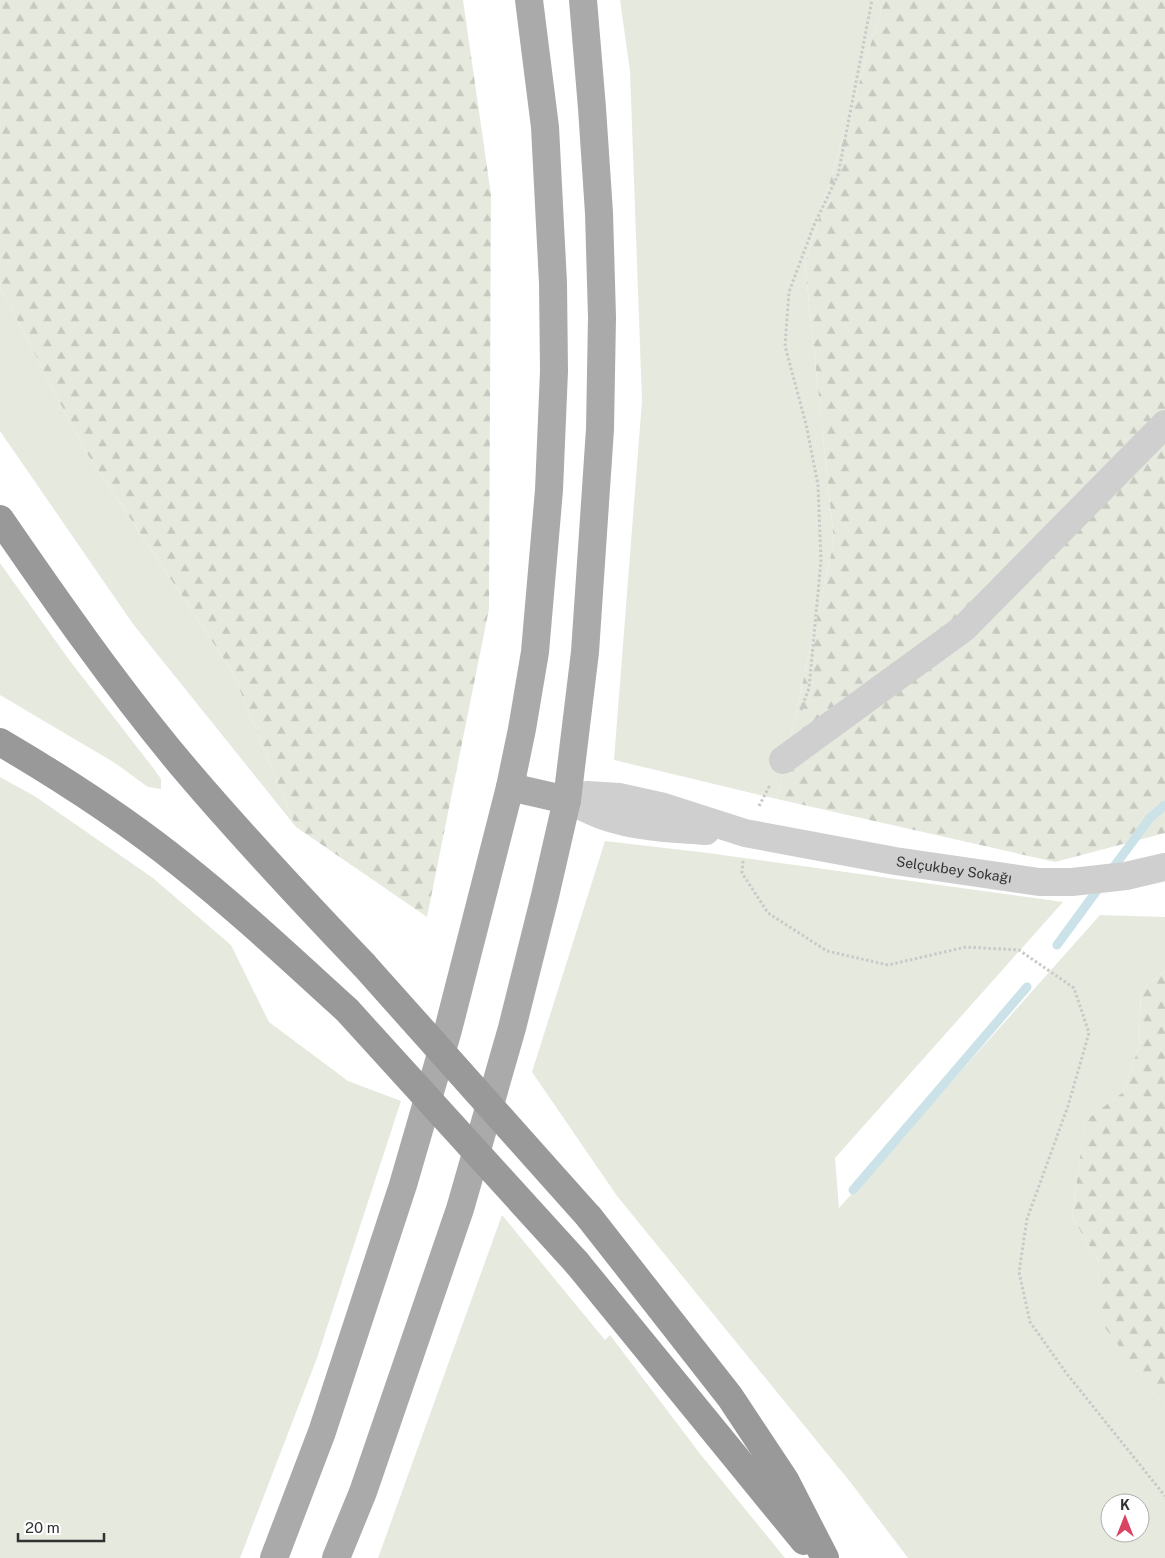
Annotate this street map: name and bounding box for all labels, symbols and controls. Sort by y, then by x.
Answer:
street label: Selçukbey Sokağı [895,853,1013,886]
north arrow [1100,1493,1150,1543]
text: K [1120,1497,1130,1513]
scale bar [18,1510,104,1542]
text: 20 m [25,1519,60,1536]

